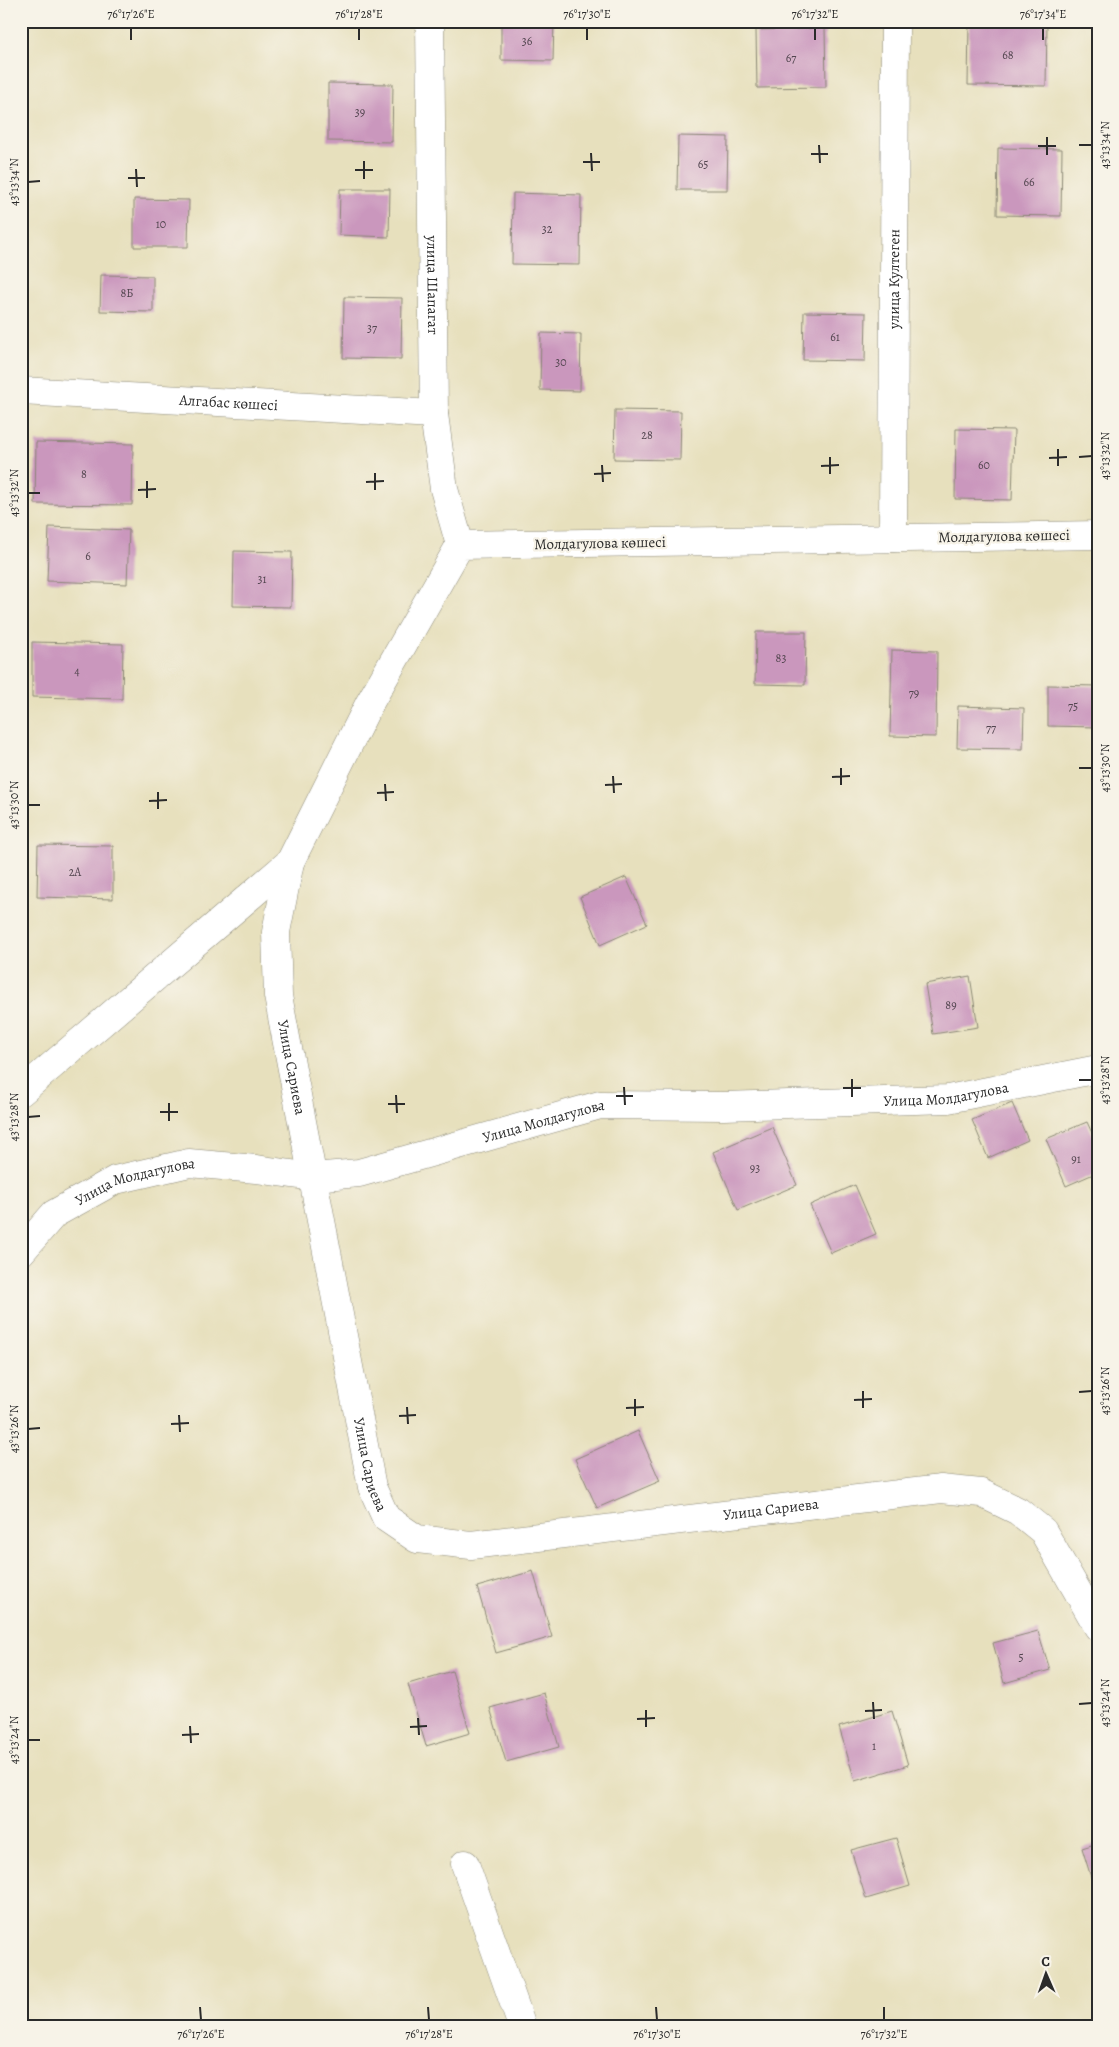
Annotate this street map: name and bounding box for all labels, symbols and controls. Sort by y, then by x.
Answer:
text: 76°17'26"E [107,6,155,22]
text: 76°17'28"E [335,6,383,22]
text: 76°17'30"E [563,6,611,22]
text: 76°17'32"E [792,6,838,22]
text: 76°17'34"E [1020,6,1066,22]
house number: 36 [522,33,533,49]
house number: 68 [1002,47,1014,63]
house number: 67 [786,50,797,66]
house number: 39 [355,104,365,120]
text: 43°13'34"N [1097,121,1113,169]
house number: 65 [698,156,708,172]
text: 43°13'34"N [6,158,22,206]
house number: 66 [1023,174,1035,190]
house number: 10 [156,216,166,232]
house number: 32 [542,221,553,237]
street label: улица Култеген [884,229,904,330]
street label: улица Шапагат [422,234,443,335]
house number: 8Б [121,285,133,301]
house number: 37 [367,320,378,336]
house number: 61 [830,329,840,345]
house number: 30 [555,354,567,370]
street label: Алгабас көшесі [178,390,279,415]
house number: 28 [641,427,653,443]
text: 43°13'32"N [1097,432,1113,480]
house number: 60 [978,457,990,473]
house number: 8 [81,466,87,482]
text: 43°13'32"N [6,469,22,517]
street label: Молдагулова көшесі [938,525,1070,547]
street label: Молдагулова көшесі [534,532,666,554]
house number: 6 [85,548,91,564]
house number: 31 [257,571,267,587]
house number: 83 [776,650,786,666]
house number: 4 [74,663,80,679]
house number: 79 [909,685,919,701]
house number: 75 [1068,698,1078,714]
house number: 77 [986,720,997,736]
text: 43°13'30"N [1097,743,1113,792]
text: 43°13'30"N [6,780,22,829]
house number: 2А [69,864,82,880]
house number: 89 [945,997,957,1013]
street label: Улица Сариева [273,1018,311,1117]
text: 43°13'28"N [1097,1055,1113,1104]
street label: Улица Молдагулова [883,1077,1010,1111]
text: 43°13'28"N [6,1092,22,1141]
street label: Улица Молдагулова [480,1095,605,1148]
house number: 91 [1071,1151,1081,1167]
street label: Улица Молдагулова [71,1153,196,1210]
house number: 93 [750,1160,760,1176]
text: 43°13'26"N [1097,1366,1113,1415]
text: 43°13'26"N [6,1404,22,1453]
street label: Улица Сариева [349,1416,392,1515]
street label: Улица Сариева [722,1494,820,1525]
house number: 5 [1018,1649,1024,1665]
text: 43°13'24"N [1097,1678,1113,1727]
text: 43°13'24"N [6,1715,22,1764]
house number: 1 [872,1738,876,1754]
north arrow [1022,1950,1072,2000]
text: С [1041,1952,1051,1971]
text: 76°17'26"E [177,2026,225,2042]
text: 76°17'28"E [405,2026,453,2042]
text: 76°17'30"E [633,2026,681,2042]
text: 76°17'32"E [861,2026,907,2042]

